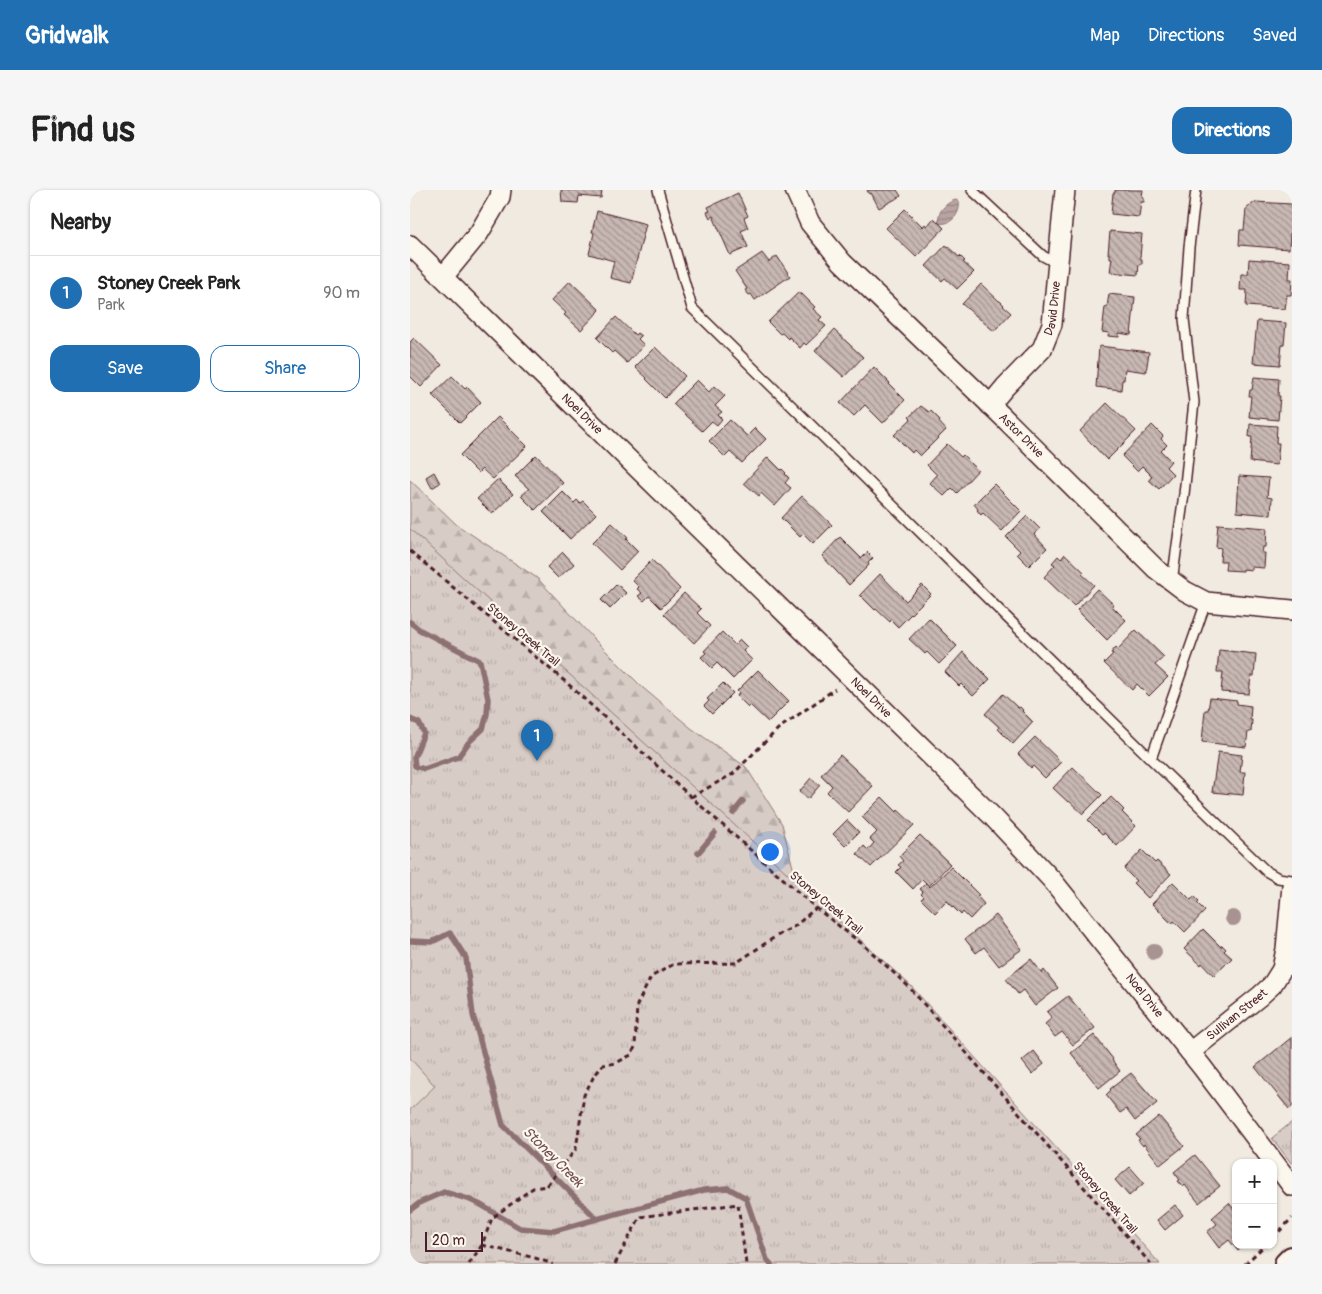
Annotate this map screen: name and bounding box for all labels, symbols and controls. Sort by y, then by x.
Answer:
text: Gridwalk [25,21,109,50]
text: Map [1090,24,1120,47]
text: Directions [1148,24,1224,47]
text: Saved [1252,24,1297,47]
button: Directions [1172,107,1292,154]
text: Find us [30,108,135,152]
text: Nearby [50,209,111,236]
text: Stoney Creek Park [97,271,240,295]
street label: David Drive [1041,280,1064,338]
text: 1 [63,283,69,303]
text: 90 m [323,283,360,303]
text: Park [97,295,125,315]
button: Save [50,345,200,392]
button: Share [210,345,360,392]
street label: Noel Drive [558,390,606,437]
street label: Astor Drive [996,410,1047,461]
street label: Stoney Creek Trail [483,600,563,670]
street label: Noel Drive [847,674,895,721]
pin: 1 [521,720,553,761]
your location [757,839,783,865]
street label: Stoney Creek Trail [786,868,866,938]
street label: Noel Drive [1123,971,1167,1020]
street label: Sullivan Street [1203,985,1271,1043]
water label: Stoney Creek [519,1123,587,1191]
street label: Stoney Creek Trail [1070,1159,1140,1237]
map controls [1232,1159,1277,1249]
button: + [1232,1159,1277,1204]
button: − [1232,1204,1277,1249]
scale bar [425,1229,482,1252]
text: 20 m [432,1232,465,1249]

